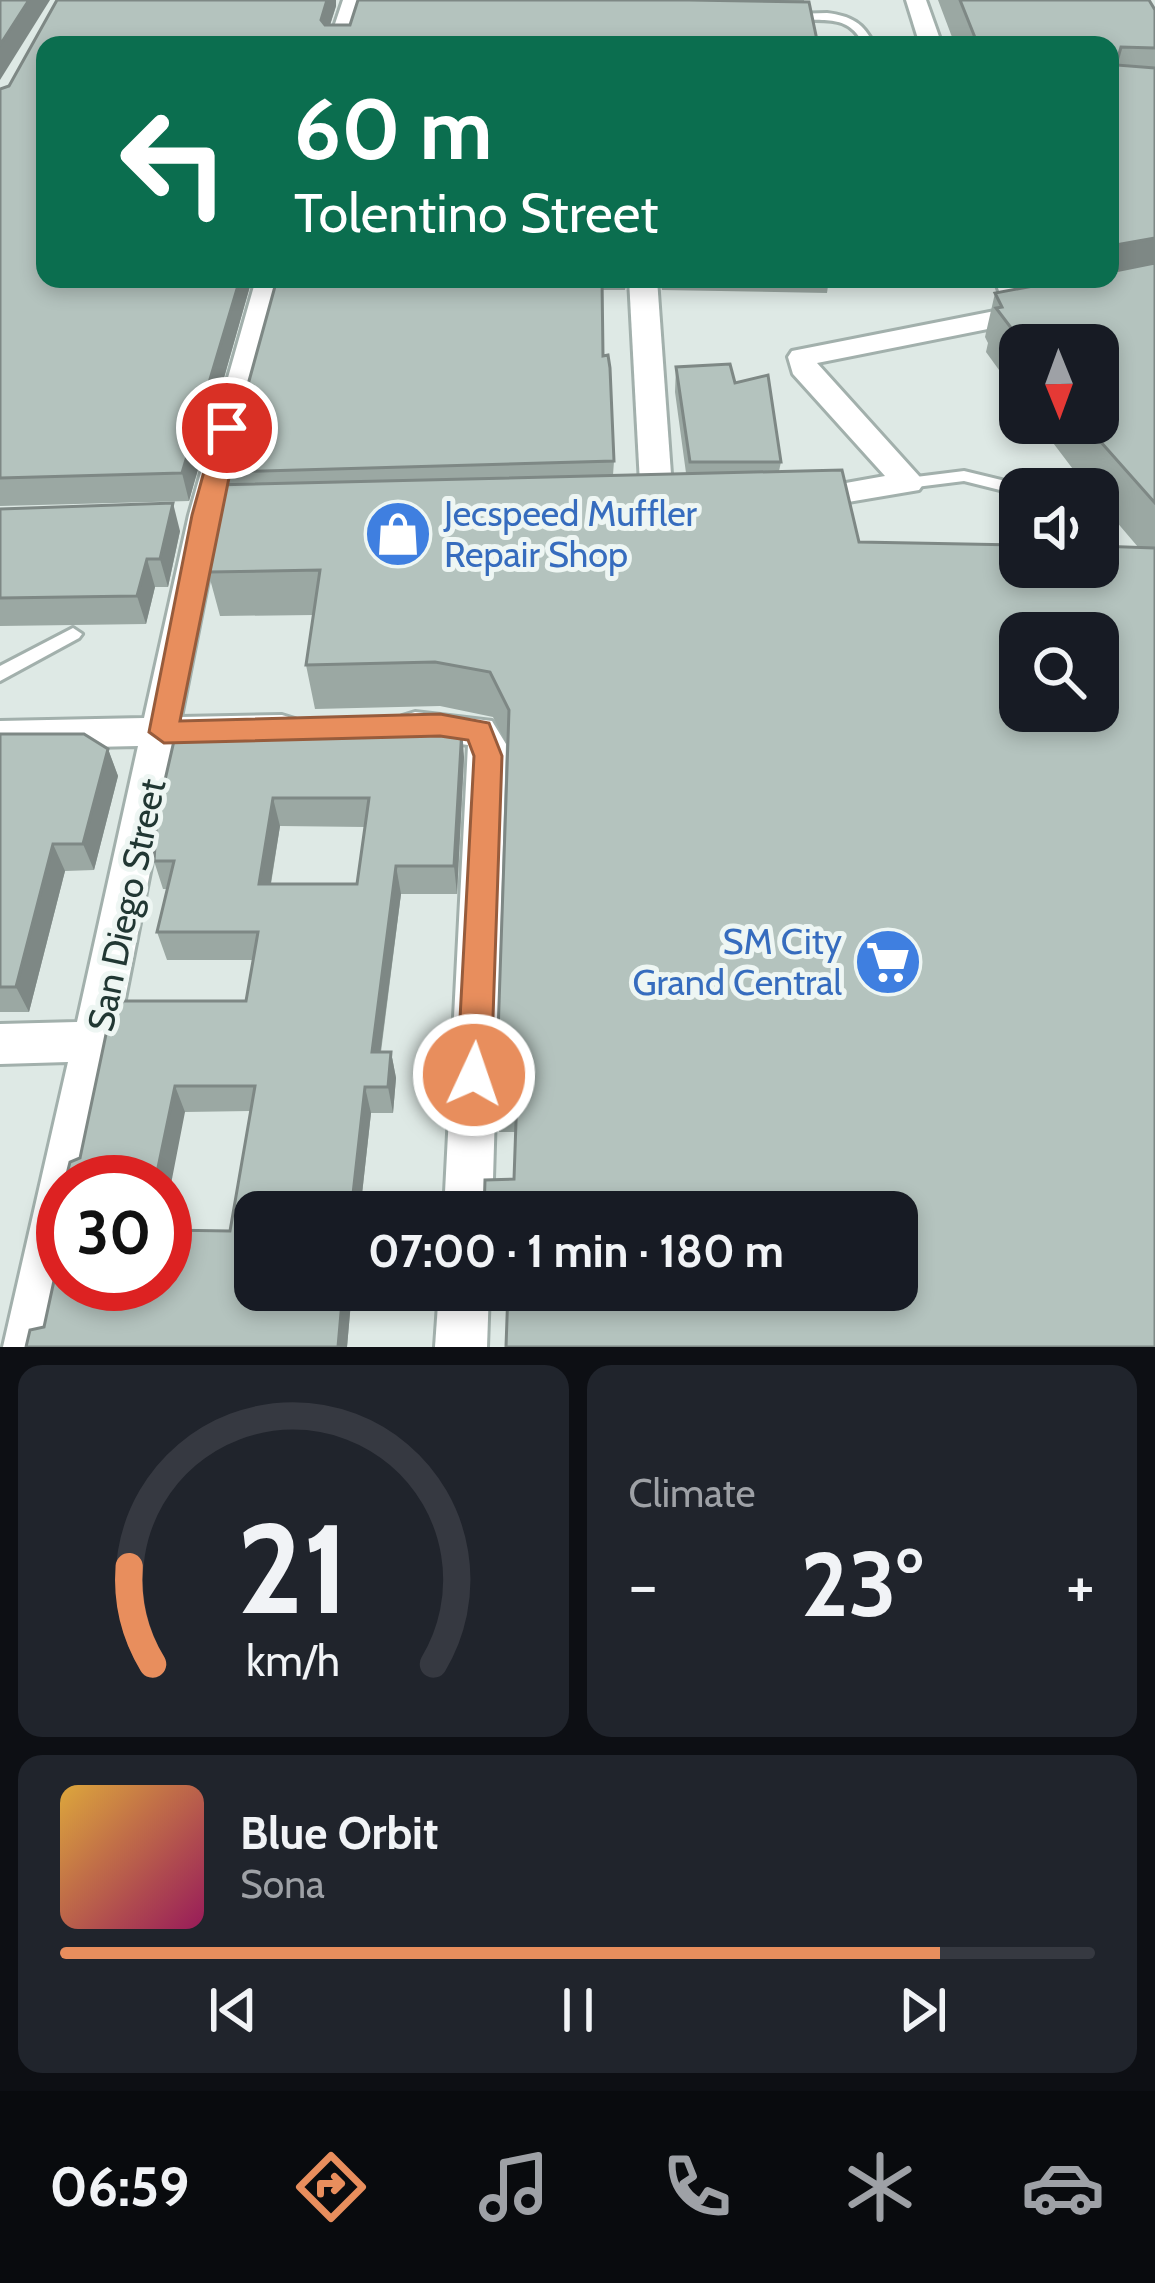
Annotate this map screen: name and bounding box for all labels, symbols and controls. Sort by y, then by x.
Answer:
text: 60 m [294,78,492,180]
icon: left [96,84,252,240]
text: Tolentino Street [294,180,659,246]
north arrow [999,324,1119,444]
map controls [999,324,1119,732]
pin [176,377,278,479]
icon: arrive [194,395,260,461]
button: sound [999,468,1119,588]
place label: Jecspeed Muffler Repair Shop [443,491,698,576]
shop icon: Jecspeed Muffler Repair Shop [363,499,433,569]
button: search [999,612,1119,732]
street label: San Diego Street [78,775,174,1035]
place label: SM City Grand Central [632,919,842,1004]
supermarket icon: SM City Grand Central [853,927,923,997]
position arrow [411,1012,537,1138]
speed limit sign: 30 [36,1155,192,1311]
text: 07:00 · 1 min · 180 m [368,1224,784,1278]
text: Climate [629,1469,755,1517]
text: 21 [237,1493,349,1644]
text: 23° [801,1529,923,1639]
text: − [629,1544,658,1625]
text: + [1066,1544,1095,1625]
text: km/h [246,1635,340,1687]
text: Blue Orbit [240,1806,438,1860]
text: Sona [240,1860,325,1908]
icon: previous [200,1977,266,2043]
icon: pause [545,1977,611,2043]
icon: next [890,1977,956,2043]
icon: directions [289,2145,373,2229]
icon: music [472,2145,556,2229]
icon: phone [655,2145,739,2229]
icon: climate [838,2145,922,2229]
icon: car [1021,2145,1105,2229]
text: 06:59 [50,2154,189,2220]

